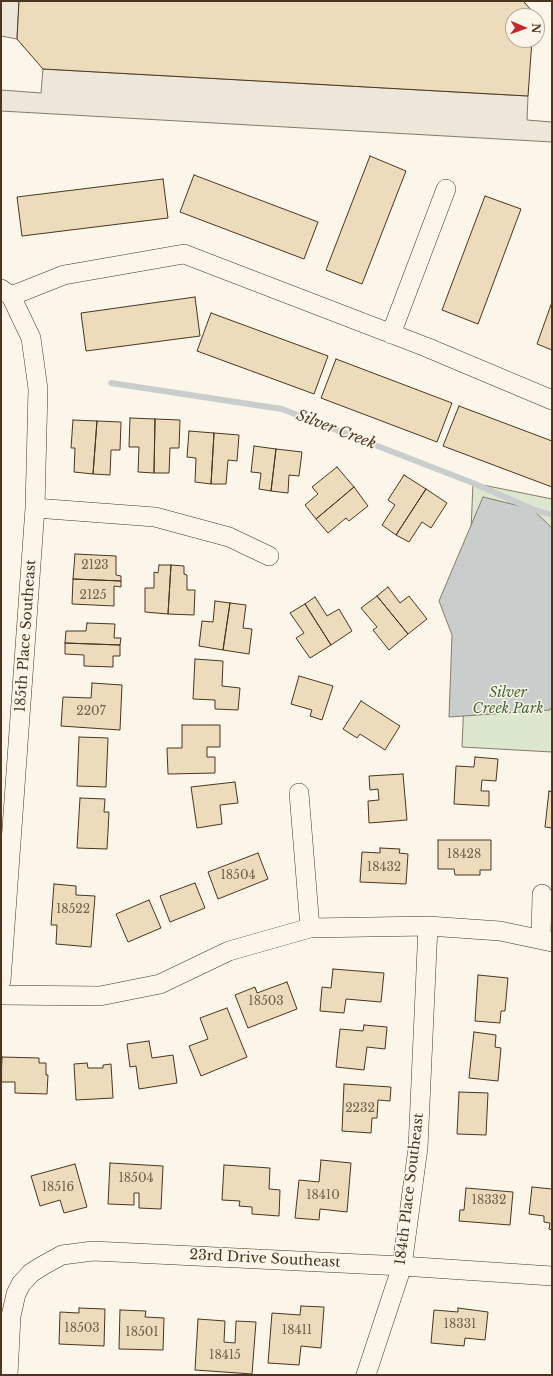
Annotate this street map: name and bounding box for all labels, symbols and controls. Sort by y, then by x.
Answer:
north arrow [505,8,545,48]
text: N [529,23,543,34]
water label: Silver Creek [294,407,378,453]
street label: 185th Place Southeast [12,559,40,713]
house number: 2123 [81,559,109,573]
house number: 2125 [80,589,106,603]
park label: Silver Creek Park [473,685,543,718]
house number: 2207 [76,705,106,719]
house number: 18428 [447,848,481,862]
house number: 18432 [367,861,401,875]
house number: 18504 [220,869,256,883]
house number: 18522 [56,903,90,917]
house number: 18503 [248,995,284,1009]
house number: 2232 [345,1102,375,1116]
street label: 184th Place Southeast [392,1112,428,1266]
house number: 18504 [118,1172,154,1186]
house number: 18516 [42,1181,74,1195]
house number: 18410 [306,1189,340,1203]
house number: 18332 [472,1194,506,1208]
street label: 23rd Drive Southeast [189,1247,341,1271]
house number: 18331 [444,1318,476,1332]
house number: 18503 [64,1322,100,1336]
house number: 18411 [282,1324,312,1338]
house number: 18501 [125,1326,159,1340]
house number: 18415 [209,1349,241,1363]

